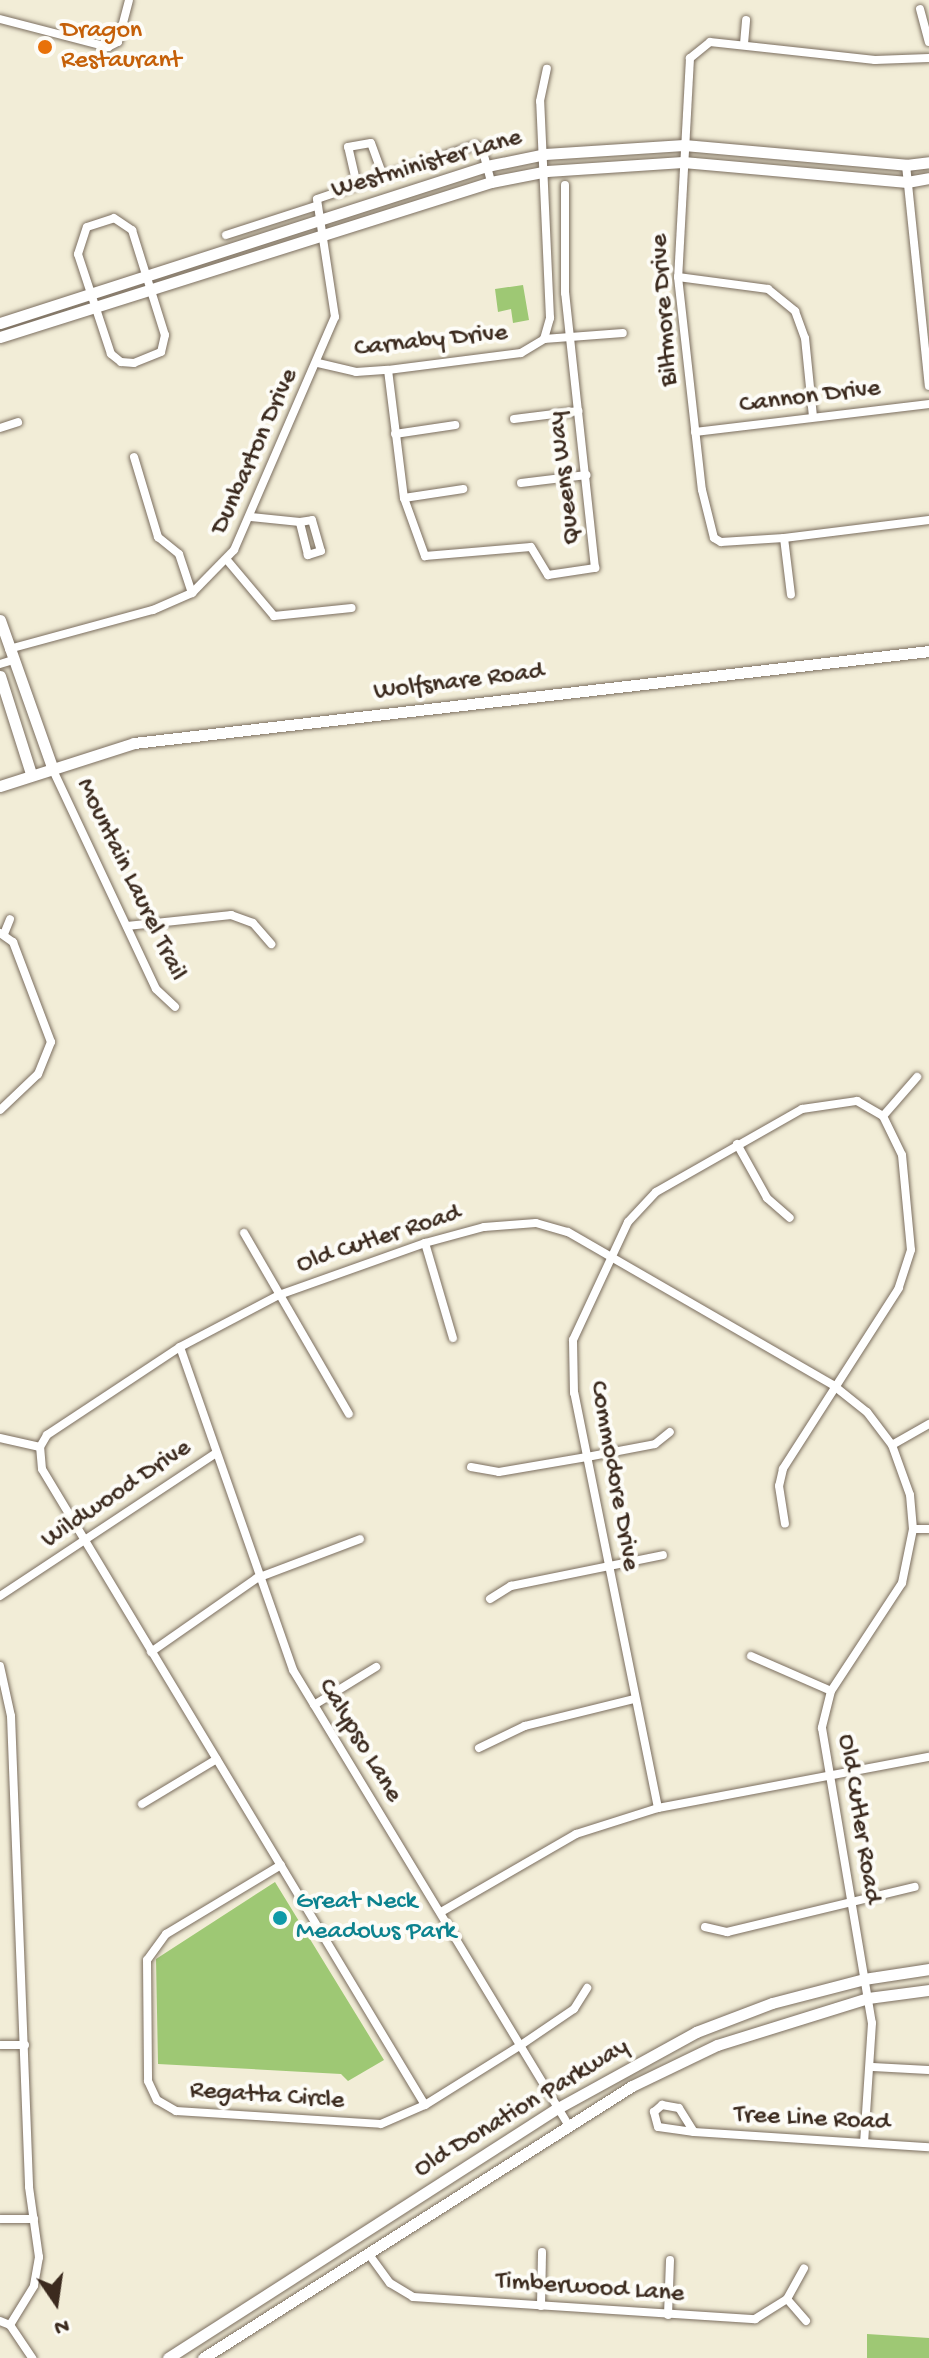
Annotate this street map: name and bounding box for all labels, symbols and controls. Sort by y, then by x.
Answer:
place label: Dragon Restaurant [61,16,181,78]
marker: Dragon Restaurant [36,38,54,56]
street label: Westminister Lane [328,123,526,207]
street label: Biltmore Drive [645,233,687,387]
street label: Carnaby Drive [353,318,509,366]
street label: Dunbarton Drive [206,364,306,540]
street label: Cannon Drive [738,374,882,422]
street label: Queens Way [542,410,590,546]
street label: Wolfsnare Road [372,657,546,709]
street label: Mountain Laurel Trail [68,774,192,986]
street label: Old Cutler Road [293,1199,465,1281]
street label: Commodore Drive [581,1379,645,1573]
street label: Wildwood Drive [36,1433,198,1557]
street label: Calypso Lane [310,1673,408,1809]
street label: Old Cutler Road [829,1732,887,1906]
place label: Great Neck Meadows Park [296,1887,456,1948]
marker: Great Neck Meadows Park [271,1909,289,1927]
street label: Old Donation Parkway [409,2032,635,2186]
street label: Regatta Circle [189,2076,345,2118]
street label: Tree Line Road [733,2100,891,2140]
north arrow [16,2262,96,2342]
street label: Timberwood Lane [495,2267,685,2311]
text: N [51,2311,71,2340]

